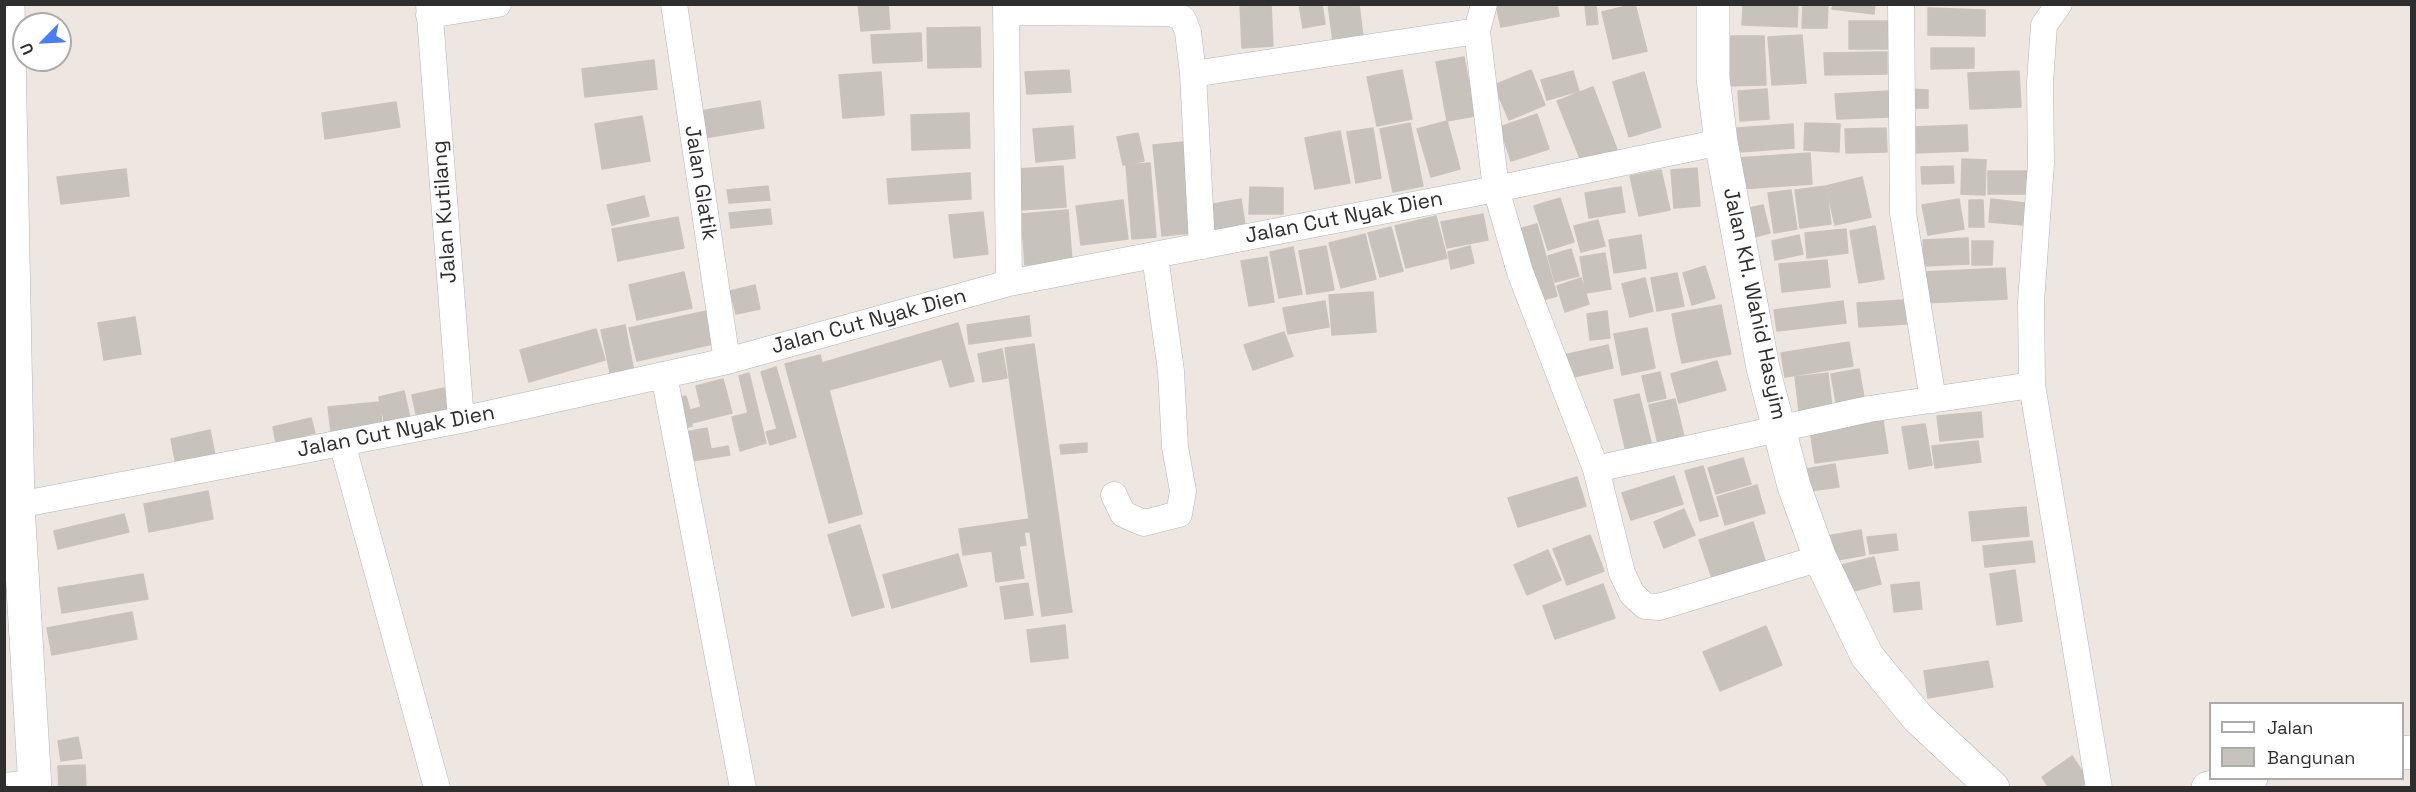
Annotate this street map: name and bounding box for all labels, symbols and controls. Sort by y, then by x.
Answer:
north arrow [12,12,72,72]
text: U [15,40,39,58]
street label: Jalan Glatik [678,124,722,242]
street label: Jalan Kutilang [427,140,463,284]
street label: Jalan Cut Nyak Dien [1243,186,1445,250]
street label: Jalan KH. Wahid Hasyim [1717,186,1791,422]
street label: Jalan Cut Nyak Dien [769,284,969,360]
street label: Jalan Cut Nyak Dien [295,400,497,464]
legend [2209,702,2404,780]
text: Jalan [2267,716,2313,739]
text: Bangunan [2267,746,2355,769]

